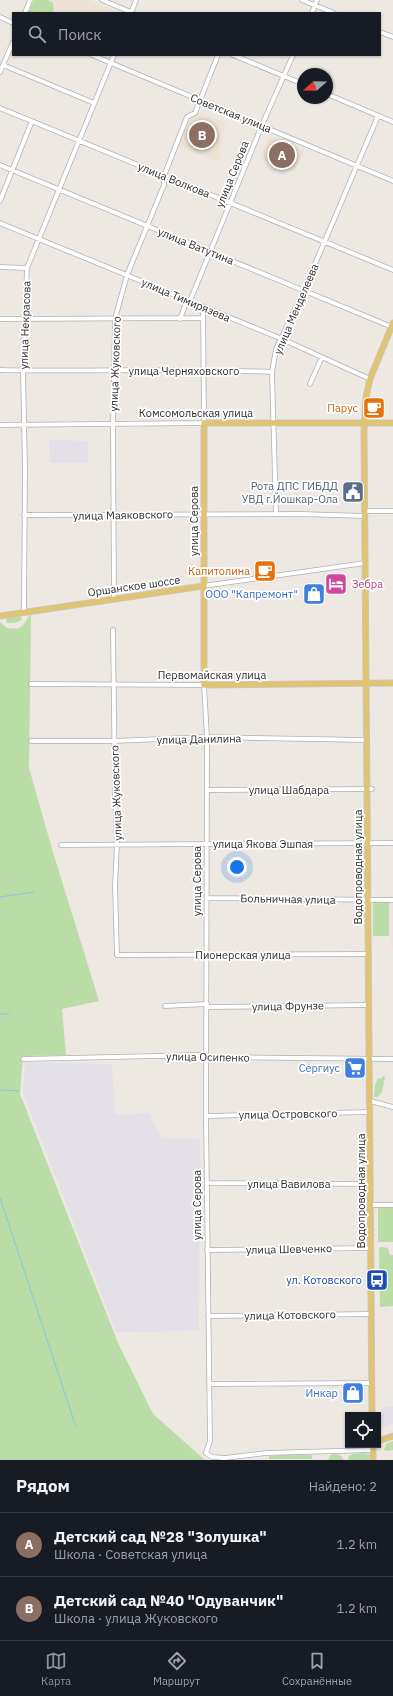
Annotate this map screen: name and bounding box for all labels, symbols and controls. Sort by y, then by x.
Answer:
search box [12,12,381,56]
icon: search [26,23,48,45]
text: Поиск [58,25,101,44]
north arrow [297,68,333,104]
street label: Советская улица [188,90,274,136]
pin: B [189,120,215,150]
street label: улица Серова [212,139,252,209]
pin: A [269,140,295,170]
street label: улица Волкова [136,159,212,201]
street label: улица Ватутина [156,224,236,268]
street label: улица Менделеева [271,261,322,357]
street label: улица Тимирязева [139,275,233,325]
street label: улица Некрасова [16,280,34,370]
street label: улица Жуковского [106,316,124,412]
street label: улица Черняховского [129,364,239,378]
cafe icon: Парус [361,395,387,421]
place label: Парус [327,401,358,415]
street label: Комсомольская улица [139,406,253,420]
place label: Рота ДПС ГИБДД УВД г.Йошкар-Ола [242,479,338,506]
public building icon: Рота ДПС ГИБДД УВД г.Йошкар-Ола [340,479,366,505]
street label: улица Серова [187,486,201,556]
street label: улица Маяковского [73,507,173,523]
cafe icon: Капитолина [252,558,278,584]
place label: Капитолина [188,564,250,578]
hotel icon: Зебра [323,571,349,597]
street label: Оршанское шоссе [87,573,181,599]
place label: Зебра [352,577,383,591]
shop icon: ООО "Капремонт" [301,581,327,607]
place label: ООО "Капремонт" [205,587,298,601]
street label: Первомайская улица [158,668,266,682]
street label: улица Данилина [156,731,242,747]
street label: улица Жуковского [107,745,125,841]
street label: улица Шабдара [249,783,329,797]
street label: Водопроводная улица [351,809,365,925]
street label: улица Якова Эшпая [213,837,313,851]
street label: улица Серова [190,846,204,916]
your location [227,857,247,877]
street label: Больничная улица [240,891,336,907]
street label: Пионерская улица [195,948,291,962]
street label: улица Фрунзе [252,998,324,1014]
street label: улица Осипенко [166,1049,250,1065]
supermarket icon: Сергиус [342,1055,368,1081]
place label: Сергиус [299,1061,340,1075]
street label: улица Островского [239,1106,337,1122]
street label: Водопроводная улица [354,1133,368,1249]
street label: улица Серова [190,1170,204,1240]
street label: улица Вавилова [247,1177,331,1191]
street label: улица Шевченко [246,1241,332,1257]
bus stop icon: ул. Котовского [364,1267,390,1293]
place label: ул. Котовского [286,1273,362,1287]
street label: улица Котовского [244,1307,336,1323]
shop icon: Инкар [340,1380,366,1406]
place label: Инкар [306,1386,338,1400]
map controls [345,1412,381,1448]
button: locate [345,1412,381,1448]
text: Рядом [16,1475,70,1497]
text: Найдено: 2 [309,1478,377,1495]
text: Детский сад №28 "Золушка" [54,1527,267,1546]
text: A [25,1536,33,1553]
text: 1.2 km [337,1536,377,1553]
text: Школа · Советская улица [54,1546,207,1563]
text: Детский сад №40 "Одуванчик" [54,1591,283,1610]
text: B [25,1600,33,1617]
text: 1.2 km [337,1600,377,1617]
text: Школа · улица Жуковского [54,1610,218,1627]
tab: Карта [41,1650,71,1688]
tab: Маршрут [153,1650,200,1688]
tab: Сохранённые [282,1650,352,1688]

